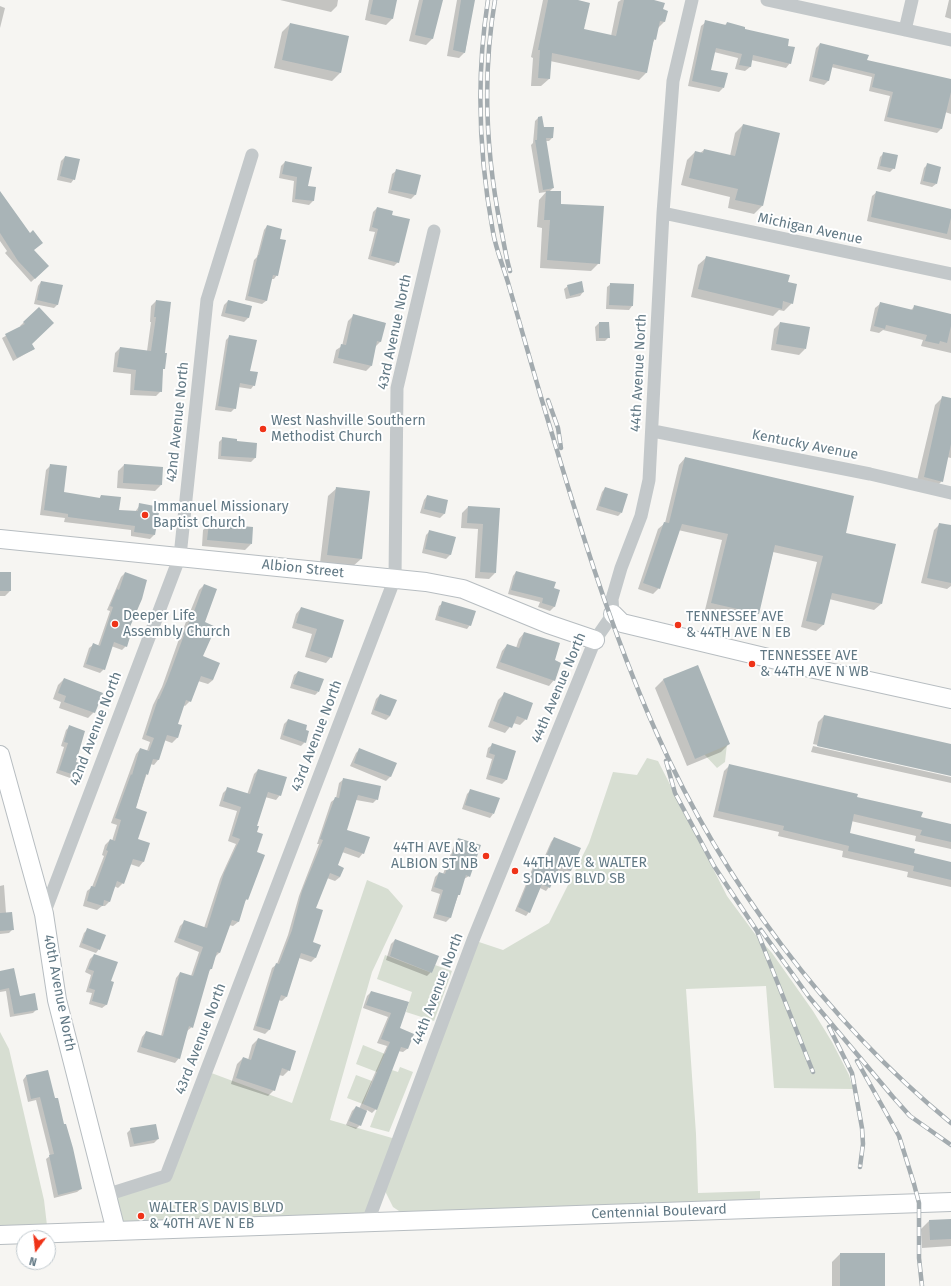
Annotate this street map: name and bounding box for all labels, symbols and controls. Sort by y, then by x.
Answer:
street label: Michigan Avenue [756,210,864,248]
street label: 43rd Avenue North [375,273,415,391]
street label: 44th Avenue North [628,313,650,433]
street label: 42nd Avenue North [163,361,193,483]
place label: West Nashville Southern Methodist Church [271,413,426,446]
marker: West Nashville Southern Methodist Church [258,424,268,434]
street label: Kentucky Avenue [750,426,860,464]
place label: Immanuel Missionary Baptist Church [153,499,289,532]
marker: Immanuel Missionary Baptist Church [140,510,150,520]
street label: Albion Street [261,556,345,582]
place label: Deeper Life Assembly Church [123,608,230,640]
place label: TENNESSEE AVE & 44TH AVE N EB [686,609,791,642]
marker: Deeper Life Assembly Church [110,619,120,629]
marker: TENNESSEE AVE & 44TH AVE N EB [673,620,683,630]
street label: 44th Avenue North [528,630,590,746]
place label: TENNESSEE AVE & 44TH AVE N WB [760,648,869,680]
marker: TENNESSEE AVE & 44TH AVE N WB [747,659,757,669]
street label: 42nd Avenue North [66,670,126,788]
street label: 43rd Avenue North [288,678,346,794]
place label: 44TH AVE N & ALBION ST NB [391,840,478,872]
marker: 44TH AVE N & ALBION ST NB [481,851,491,861]
place label: 44TH AVE & WALTER S DAVIS BLVD SB [523,855,647,888]
marker: 44TH AVE & WALTER S DAVIS BLVD SB [510,866,520,876]
street label: 44th Avenue North [409,931,467,1047]
street label: 40th Avenue North [39,933,79,1053]
street label: 43rd Avenue North [172,981,230,1097]
place label: WALTER S DAVIS BLVD & 40TH AVE N EB [149,1200,284,1232]
street label: Centennial Boulevard [591,1201,727,1223]
marker: WALTER S DAVIS BLVD & 40TH AVE N EB [136,1211,146,1221]
north arrow [16,1230,56,1270]
text: N [28,1254,38,1268]

